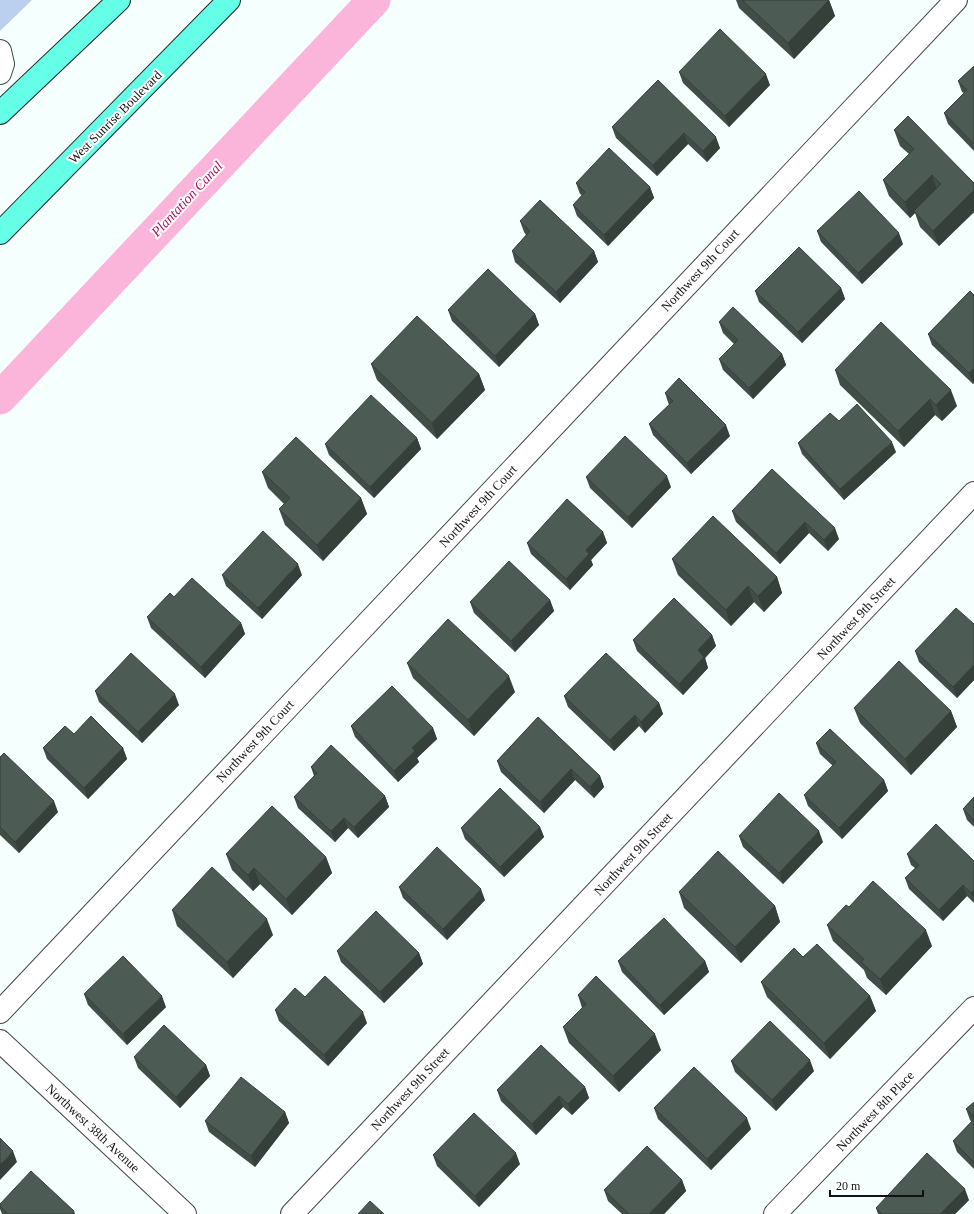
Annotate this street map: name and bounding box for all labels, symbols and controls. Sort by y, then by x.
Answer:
street label: West Sunrise Boulevard [65,67,165,167]
water label: Plantation Canal [148,158,226,240]
street label: Northwest 9th Court [658,226,742,314]
street label: Northwest 9th Court [436,462,520,550]
street label: Northwest 9th Street [814,573,898,662]
street label: Northwest 9th Court [213,697,297,785]
street label: Northwest 9th Street [591,809,675,898]
street label: Northwest 9th Street [368,1044,452,1133]
street label: Northwest 8th Place [833,1068,917,1154]
street label: Northwest 38th Avenue [43,1081,143,1175]
scale bar [830,1172,923,1198]
text: 20 m [836,1179,861,1193]

